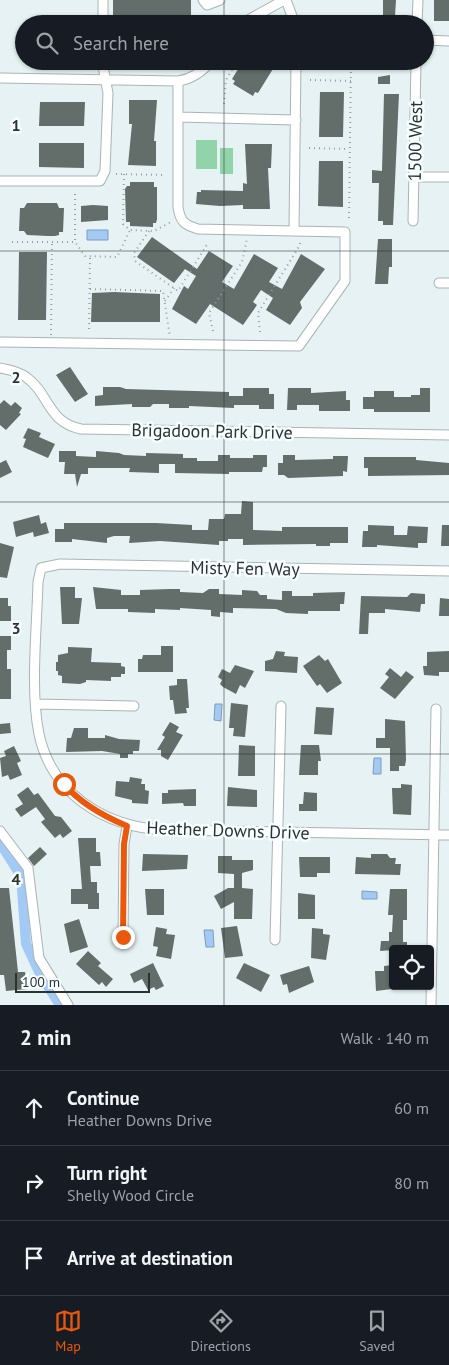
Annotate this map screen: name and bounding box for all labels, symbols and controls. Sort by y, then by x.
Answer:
search box [15,15,434,70]
icon: search [33,29,61,57]
text: Search here [73,31,169,55]
street label: 1500 West [403,100,427,182]
text: 1 [11,115,21,135]
text: 2 [11,367,21,387]
street label: Brigadoon Park Drive [131,418,293,444]
street label: Misty Fen Way [190,556,301,580]
text: 3 [11,618,21,638]
route start [53,773,76,796]
street label: Heather Downs Drive [146,816,310,844]
text: 4 [11,869,21,889]
route end [112,926,135,949]
map controls [389,945,434,990]
button: locate [389,945,434,990]
scale bar [15,970,150,993]
text: 100 m [22,973,60,991]
text: 2 min [20,1024,71,1051]
text: Walk · 140 m [340,1028,429,1048]
text: Continue [67,1086,139,1110]
icon: ahead [20,1094,48,1122]
text: 60 m [394,1098,429,1118]
text: Heather Downs Drive [67,1110,212,1130]
text: Turn right [67,1161,147,1185]
icon: right [20,1169,48,1197]
text: 80 m [394,1173,429,1193]
text: Shelly Wood Circle [67,1185,194,1205]
icon: arrive [20,1244,48,1272]
text: Arrive at destination [67,1246,233,1270]
tab: Map [54,1307,82,1355]
tab: Directions [190,1307,251,1355]
tab: Saved [359,1307,395,1355]

